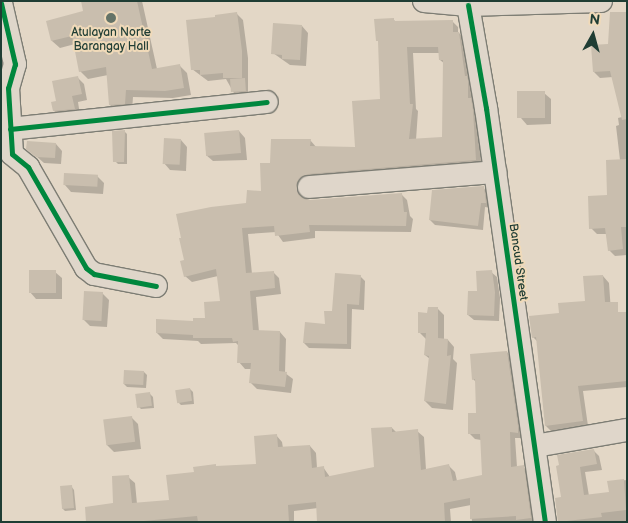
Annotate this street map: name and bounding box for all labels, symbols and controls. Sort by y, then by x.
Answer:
north arrow [568,10,618,60]
text: N [589,11,601,29]
marker: Atulayan Norte Barangay Hall [105,12,117,24]
place label: Atulayan Norte Barangay Hall [71,26,151,54]
street label: Bancud Street [505,222,531,302]

